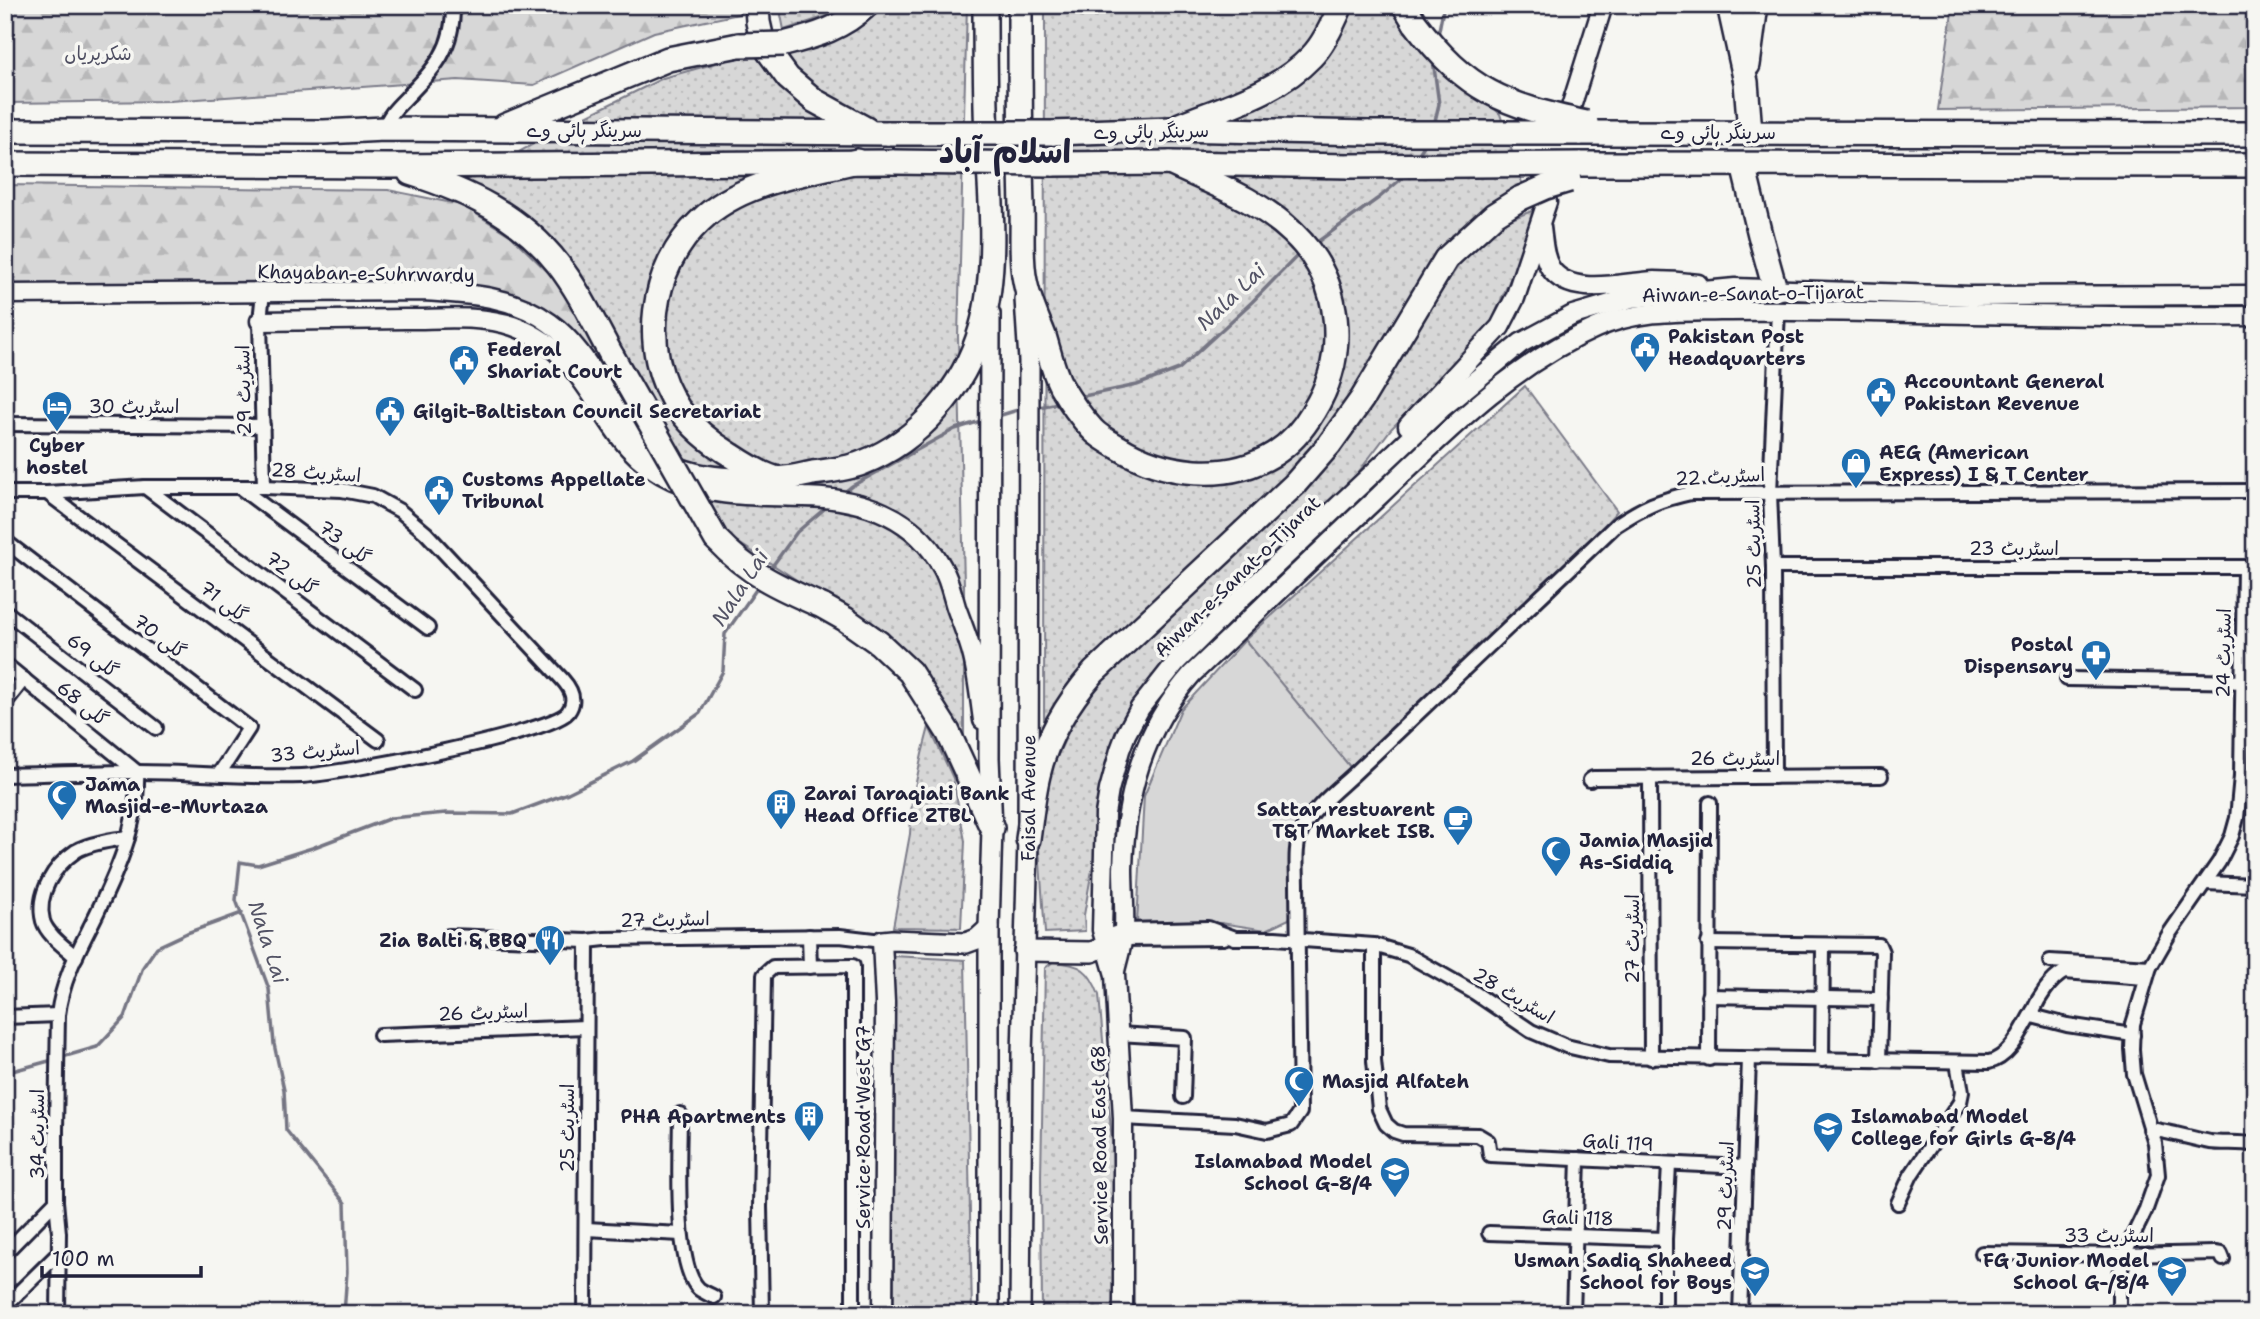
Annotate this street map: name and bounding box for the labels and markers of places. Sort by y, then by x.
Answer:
place label: Pakistan Post Headquarters [1668,324,1805,371]
public building icon: Pakistan Post Headquarters [1628,330,1662,374]
place label: Federal Shariat Court [487,337,622,384]
public building icon: Federal Shariat Court [447,343,481,387]
place label: Accountant General Pakistan Revenue [1904,369,2105,416]
public building icon: Accountant General Pakistan Revenue [1864,375,1898,419]
hotel icon: Cyber hostel [40,389,74,433]
public building icon: Gilgit-Baltistan Council Secretariat [373,394,407,438]
place label: Gilgit-Baltistan Council Secretariat [413,399,761,424]
place label: Cyber hostel [26,433,88,480]
place label: AEG (American Express) I & T Center [1879,440,2089,487]
shop icon: AEG (American Express) I & T Center [1839,446,1873,490]
place label: Customs Appellate Tribunal [462,467,646,514]
public building icon: Customs Appellate Tribunal [422,473,456,517]
place label: Postal Dispensary [1964,632,2073,679]
pharmacy icon: Postal Dispensary [2079,638,2113,682]
place label: Jama Masjid-e-Murtaza [85,772,268,819]
mosque icon: Jama Masjid-e-Murtaza [45,778,79,822]
place label: Zarai Taraqiati Bank Head Office ZTBL [804,781,1010,828]
building icon: Zarai Taraqiati Bank Head Office ZTBL [764,787,798,831]
place label: Sattar restuarent T&T Market ISB. [1257,797,1435,844]
cafe icon: Sattar restuarent T&T Market ISB. [1441,803,1475,847]
place label: Jamia Masjid As-Siddiq [1579,828,1713,875]
mosque icon: Jamia Masjid As-Siddiq [1539,834,1573,878]
restaurant icon: Zia Balti & BBQ [533,923,567,967]
place label: Zia Balti & BBQ [379,928,527,953]
mosque icon: Masjid Alfateh [1282,1064,1316,1108]
place label: Masjid Alfateh [1322,1069,1469,1094]
building icon: PHA Apartments [792,1099,826,1143]
place label: PHA Apartments [620,1104,786,1129]
place label: Islamabad Model College for Girls G-8/4 [1851,1104,2077,1151]
school or university icon: Islamabad Model College for Girls G-8/4 [1811,1110,1845,1154]
place label: Islamabad Model School G-8/4 [1195,1149,1373,1196]
school or university icon: Islamabad Model School G-8/4 [1378,1155,1412,1199]
place label: Usman Sadiq Shaheed School for Boys [1514,1248,1732,1295]
place label: FG Junior Model School G-/8/4 [1983,1248,2150,1295]
school or university icon: Usman Sadiq Shaheed School for Boys [1738,1254,1772,1298]
school or university icon: FG Junior Model School G-/8/4 [2155,1254,2189,1298]

